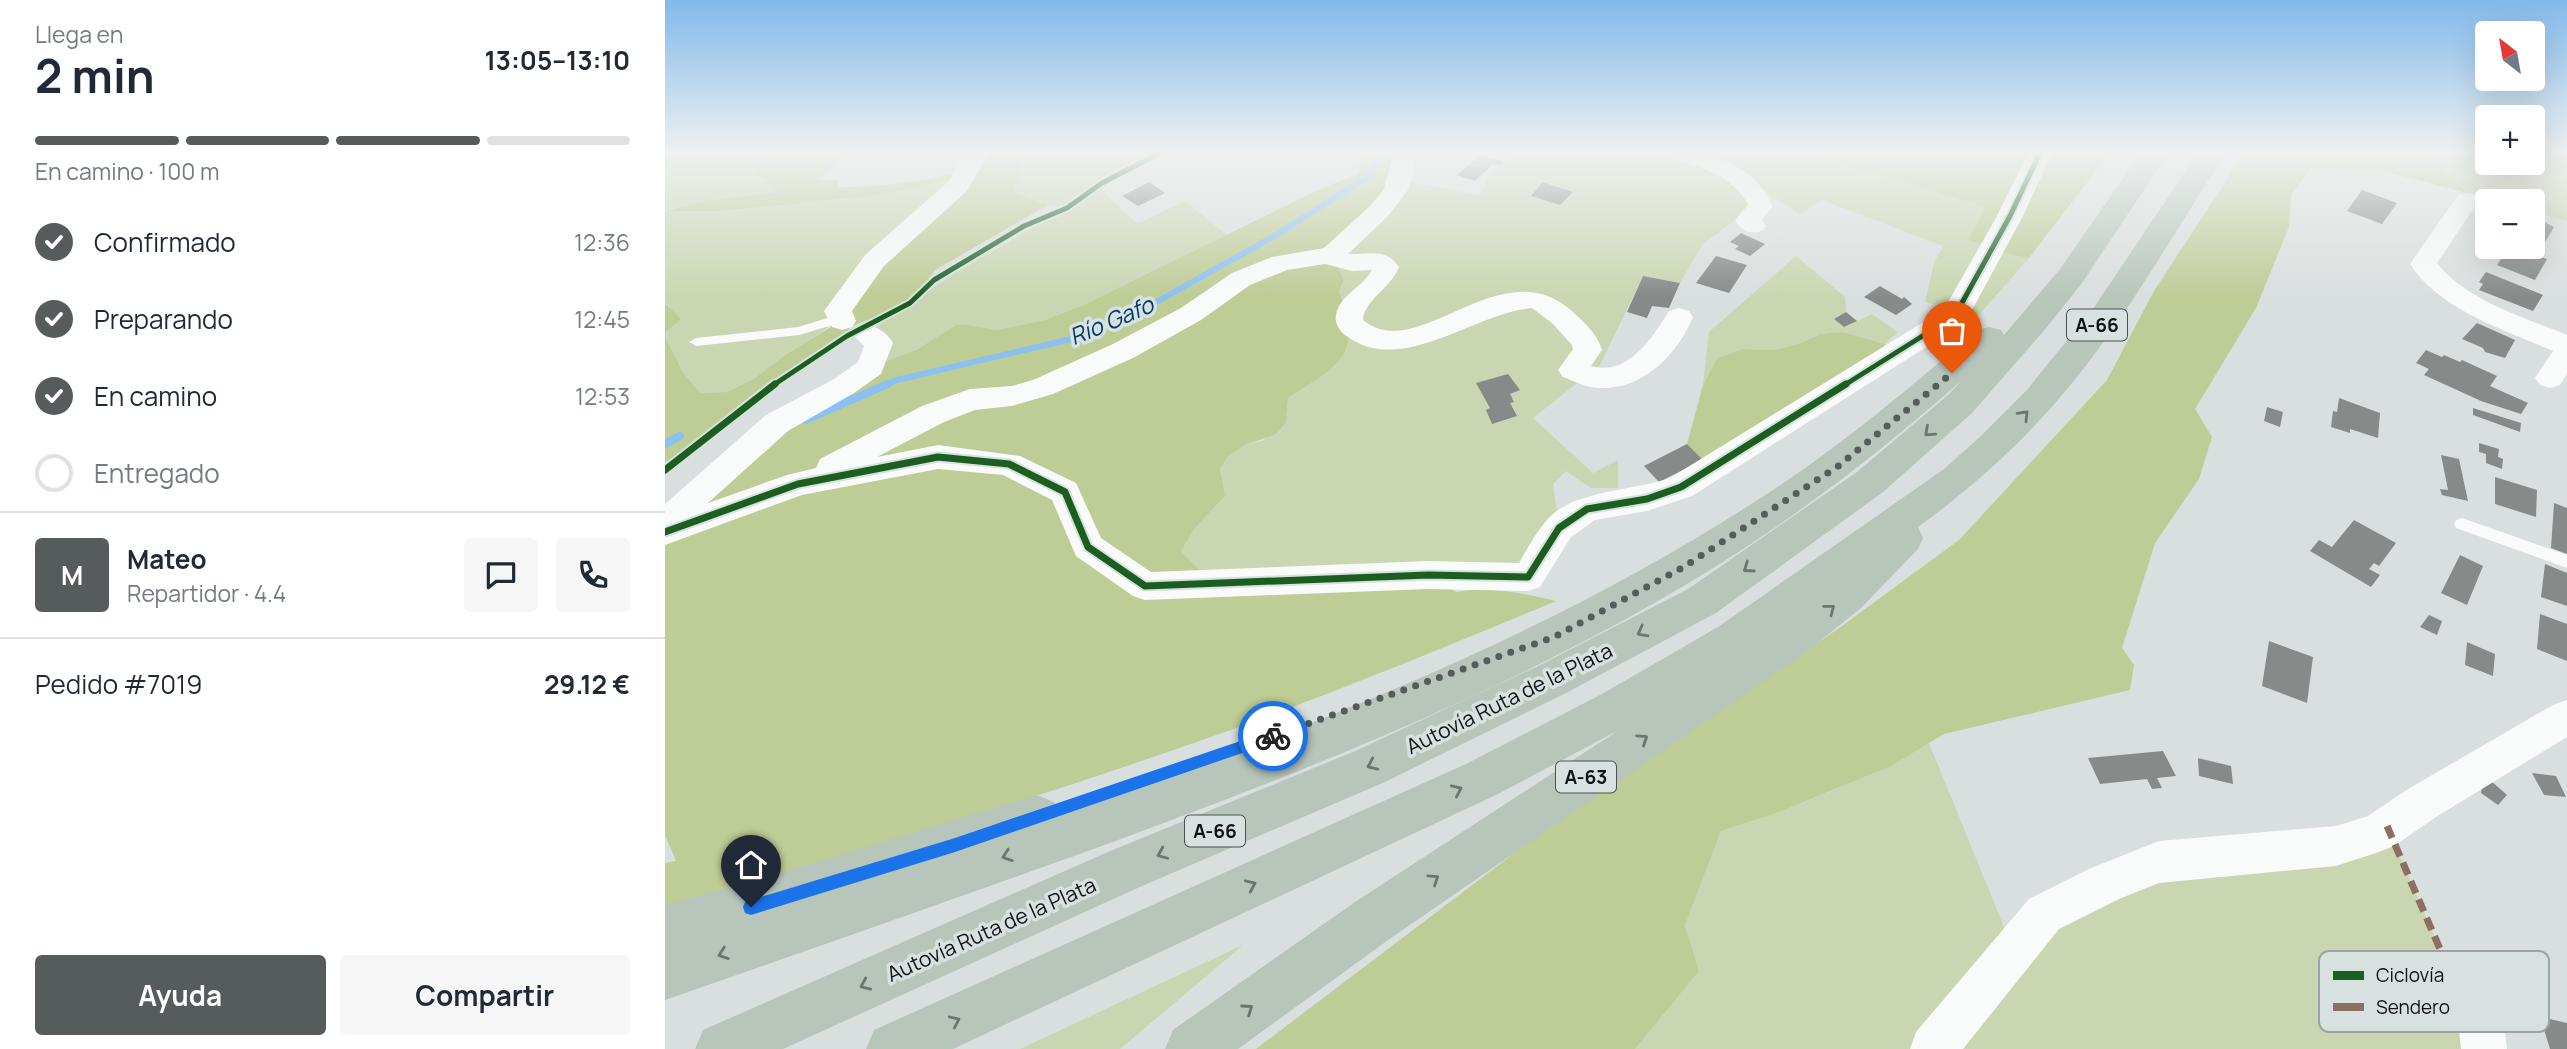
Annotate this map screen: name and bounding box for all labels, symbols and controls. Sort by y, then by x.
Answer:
text: Llega en [35,18,123,50]
north arrow [2475,21,2545,91]
map controls [2475,21,2545,259]
text: 13:05–13:10 [484,42,630,78]
text: 2 min [35,44,155,107]
button: + [2475,105,2545,175]
text: En camino · 100 m [35,155,219,187]
button: − [2475,189,2545,259]
icon: check [35,223,73,261]
text: Confirmado [94,224,236,260]
text: 12:36 [574,226,630,258]
water label: Río Gafo [1064,287,1159,352]
icon: check [35,300,73,338]
text: Preparando [94,301,233,337]
pin [1922,301,1982,373]
text: 12:45 [574,303,630,335]
road number: A-66 [2067,310,2127,340]
icon: bag [1933,312,1971,350]
icon: check [35,377,73,415]
text: En camino [94,378,217,414]
text: 12:53 [575,380,630,412]
one-way arrow [2015,410,2028,423]
one-way arrow [1925,424,1938,436]
text: Entregado [94,455,220,491]
button: chat [464,538,538,612]
button: phone [556,538,630,612]
text: Mateo [127,541,206,577]
text: M [61,557,83,593]
one-way arrow [1743,560,1756,573]
text: Repartidor · 4.4 [127,577,286,609]
one-way arrow [1822,604,1834,617]
one-way arrow [1637,624,1649,638]
street label: Autovía Ruta de la Plata [1401,636,1617,760]
text: Pedido #7019 [35,666,202,702]
text: 29.12 € [544,666,630,702]
courier [1238,701,1308,771]
icon: bike [1254,717,1292,755]
one-way arrow [1635,735,1648,747]
one-way arrow [1367,757,1379,771]
road number: A-63 [1556,762,1616,792]
one-way arrow [1450,784,1463,798]
road number: A-66 [1185,816,1245,846]
pin [721,835,781,907]
one-way arrow [1157,845,1169,859]
icon: home [732,846,770,884]
one-way arrow [1002,848,1014,862]
street label: Autovía Ruta de la Plata [882,870,1100,988]
one-way arrow [1426,875,1439,888]
one-way arrow [1244,879,1256,893]
one-way arrow [717,946,729,960]
legend [2319,951,2549,1032]
button: Ayuda [35,955,326,1035]
button: Compartir [340,955,630,1035]
text: Ciclovía [2376,962,2444,988]
one-way arrow [859,977,872,991]
text: Sendero [2376,994,2450,1020]
one-way arrow [1240,1005,1253,1018]
one-way arrow [948,1015,960,1029]

